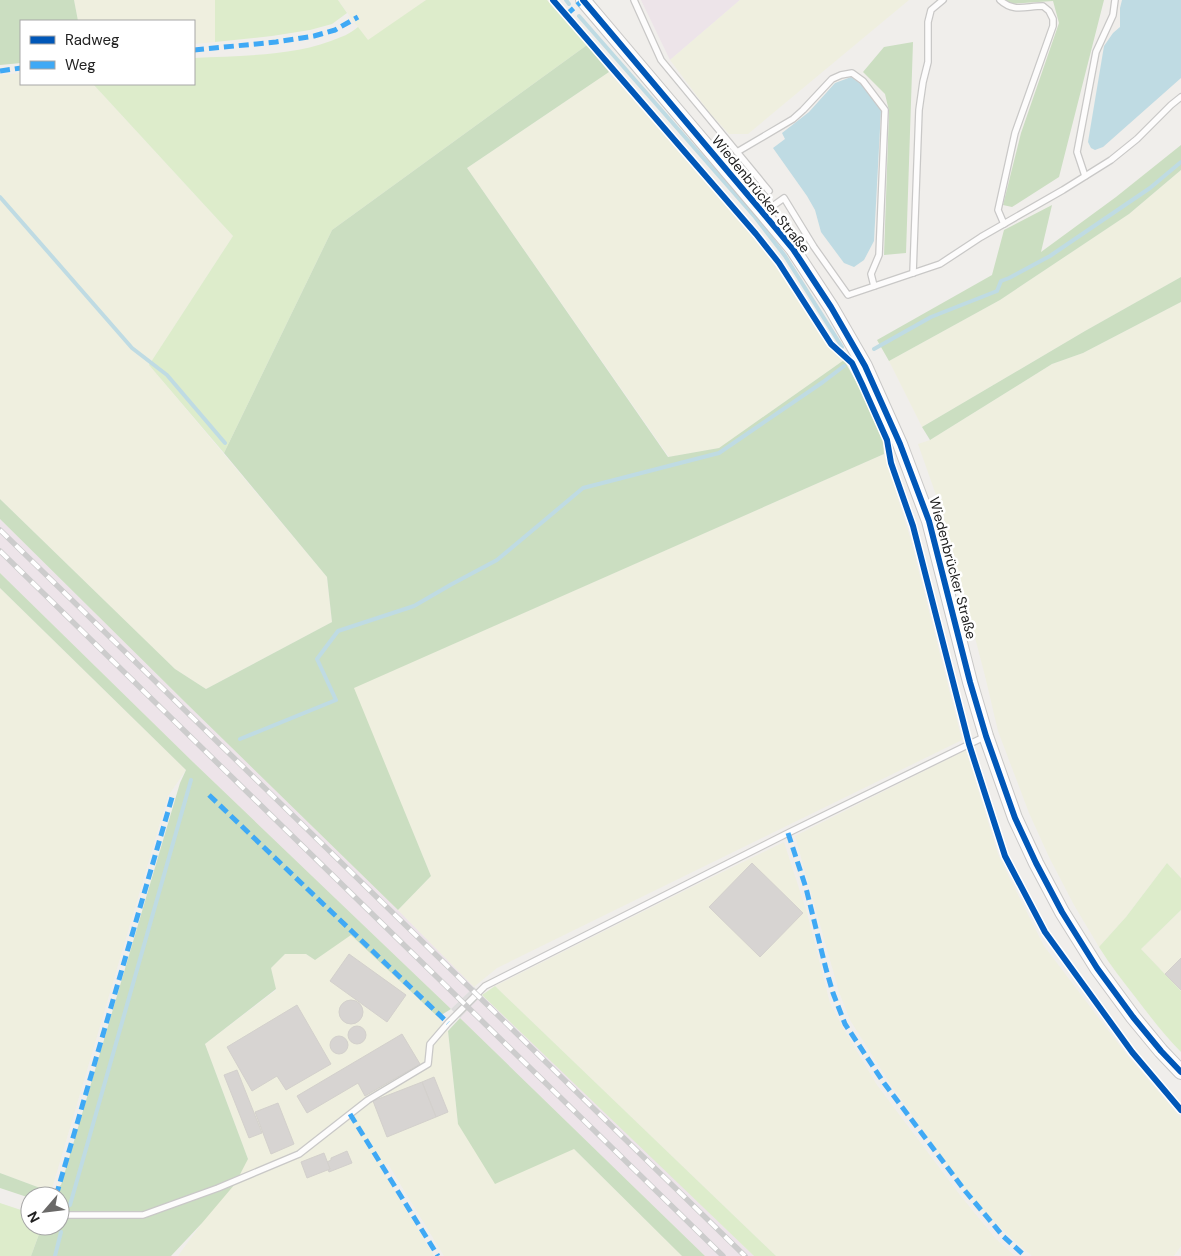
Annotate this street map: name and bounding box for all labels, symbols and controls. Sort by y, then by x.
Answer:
legend [20,20,195,85]
text: Radweg [65,30,119,50]
text: Weg [65,55,96,75]
street label: Wiedenbrücker Straße [708,131,814,257]
street label: Wiedenbrücker Straße [925,495,981,641]
north arrow [20,1186,70,1236]
text: N [23,1208,44,1226]

